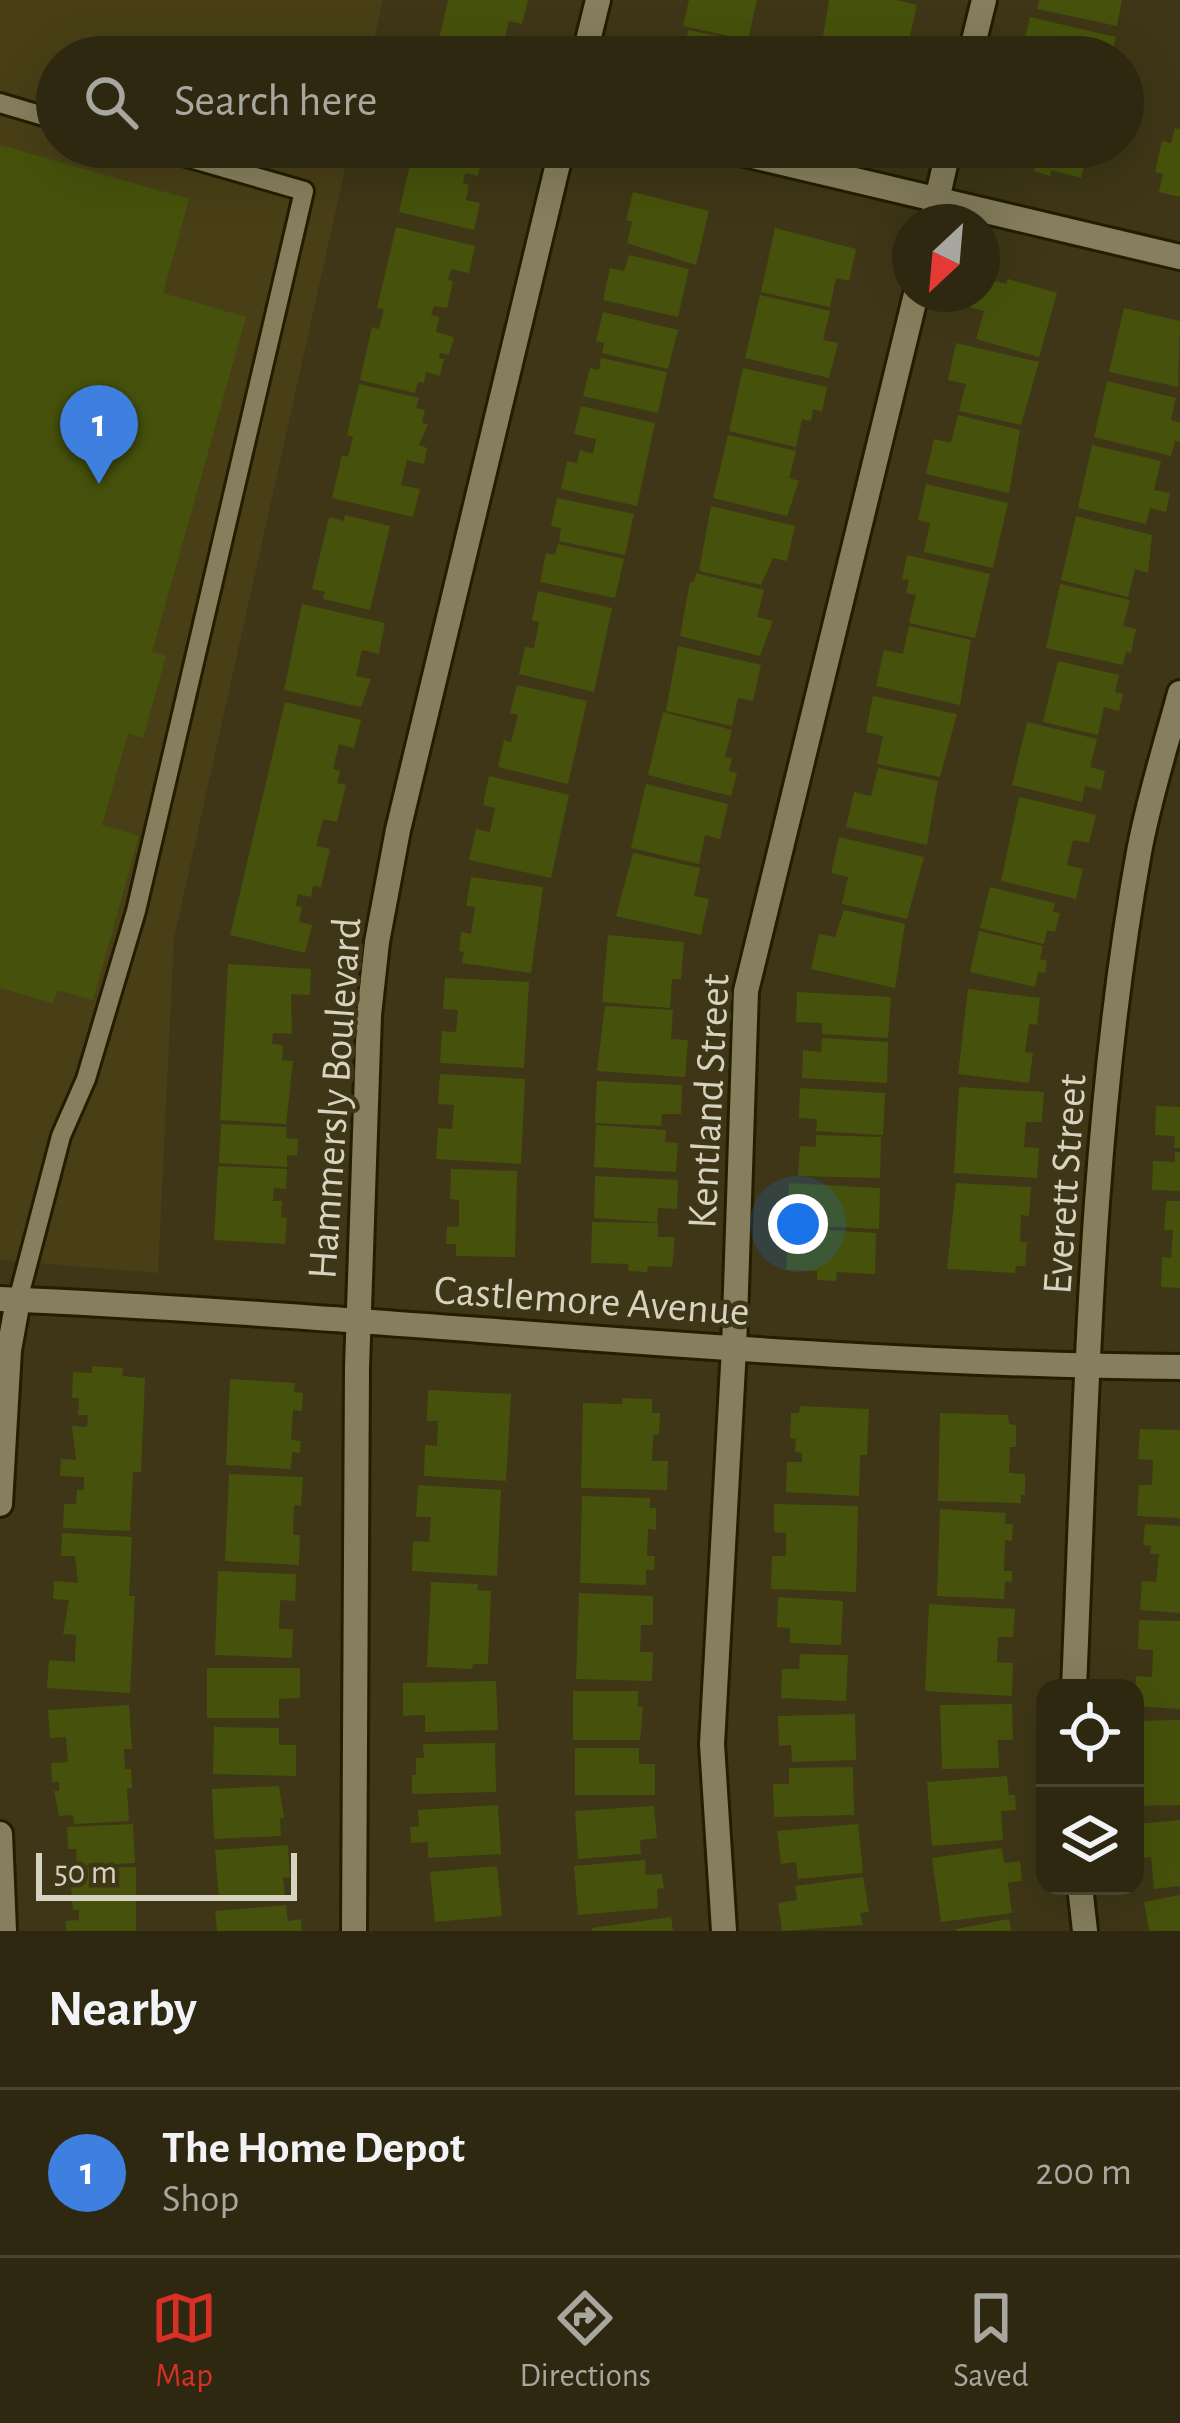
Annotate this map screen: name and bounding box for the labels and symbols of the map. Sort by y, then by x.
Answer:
north arrow [892,204,1000,312]
pin: 1 [60,385,138,484]
street label: Hammersly Boulevard [301,916,369,1280]
street label: Kentland Street [681,973,737,1230]
street label: Everett Street [1036,1072,1094,1296]
your location [768,1194,828,1254]
street label: Castlemore Avenue [433,1269,751,1333]
scale bar [36,1847,297,1900]

